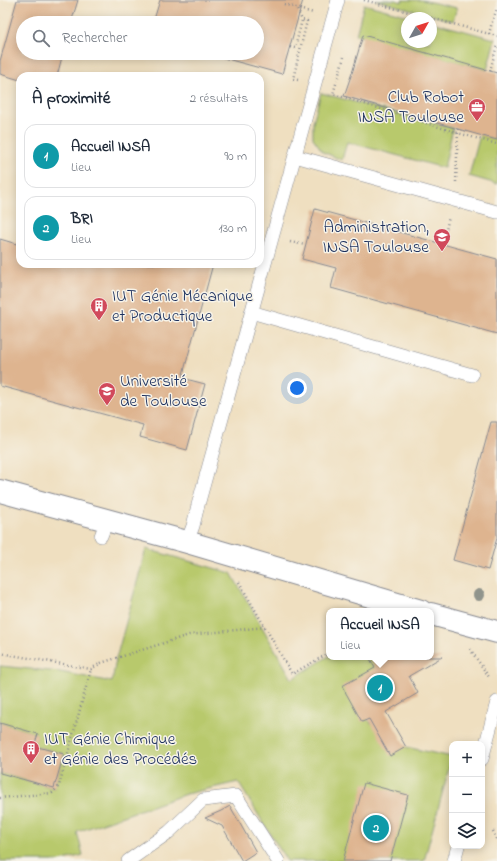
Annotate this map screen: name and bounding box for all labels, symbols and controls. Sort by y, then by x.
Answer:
north arrow [401,12,437,48]
search box [16,16,264,60]
icon: search [30,27,52,49]
text: Rechercher [62,27,127,49]
place label: Club Robot INSA Toulouse [358,85,464,130]
text: À proximité [32,86,110,111]
text: 2 résultats [190,89,248,108]
office icon: Club Robot INSA Toulouse [467,97,487,122]
text: Accueil INSA [71,136,150,158]
text: 1 [44,147,48,166]
text: 90 m [224,147,247,166]
text: Lieu [71,158,91,177]
text: BRI [71,208,93,230]
place label: Administration, INSA Toulouse [323,215,429,260]
text: 2 [43,219,49,238]
text: 130 m [219,219,247,238]
school or university icon: Administration, INSA Toulouse [432,227,452,252]
text: Lieu [71,230,91,249]
place label: IUT Génie Mécanique et Productique [112,284,253,329]
building icon: IUT Génie Mécanique et Productique [89,296,109,321]
place label: Université de Toulouse [120,369,207,414]
your location [287,378,307,398]
school or university icon: Université de Toulouse [97,381,117,406]
popup [326,608,434,660]
text: Accueil INSA [340,614,420,636]
text: Lieu [340,636,361,655]
pin: 1 [367,673,393,703]
place label: IUT Génie Chimique et Génie des Procédés [44,727,197,772]
building icon: IUT Génie Chimique et Génie des Procédés [21,739,41,764]
map controls [449,741,485,849]
button: + [449,741,485,777]
button: − [449,777,485,813]
pin: 2 [363,813,389,843]
button: layers [449,813,485,849]

